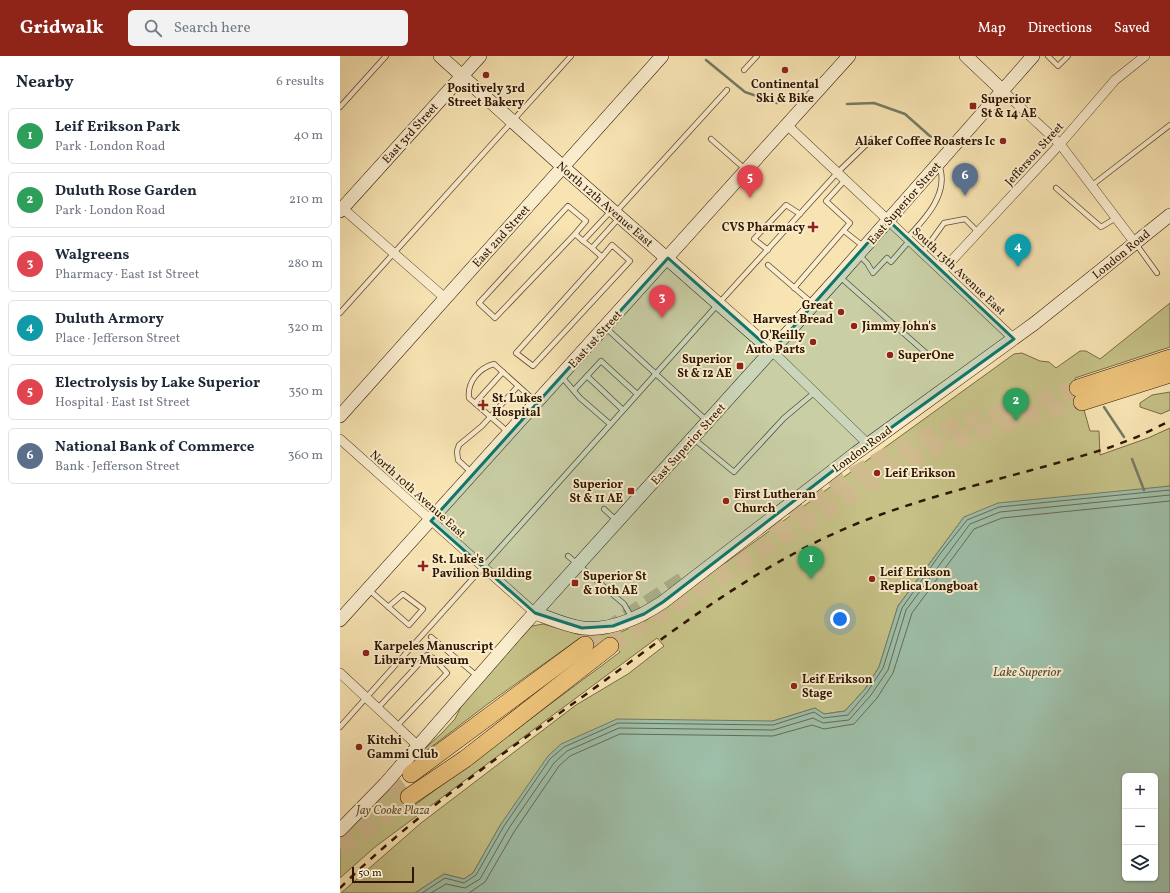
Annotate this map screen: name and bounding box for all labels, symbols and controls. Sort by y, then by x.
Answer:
search box [128,10,408,46]
text: Gridwalk [20,15,104,41]
icon: search [142,17,164,39]
text: Search here [174,18,251,39]
text: Map [978,19,1006,38]
text: Directions [1028,19,1092,38]
text: Saved [1114,19,1150,38]
marker: Continental Ski & Bike [780,65,790,75]
marker: Positively 3rd Street Bakery [481,70,491,80]
text: Nearby [16,71,74,94]
text: 6 results [276,73,324,91]
place label: Continental Ski & Bike [751,77,819,107]
place label: Positively 3rd Street Bakery [447,81,525,111]
place label: Superior St & 14 AE [981,92,1037,122]
street label: East 3rd Street [379,100,442,168]
marker: Superior St & 14 AE [968,101,978,111]
text: Leif Erikson Park [55,117,180,138]
street label: Jefferson Street [1002,119,1068,190]
text: 1 [27,127,33,145]
text: 40 m [294,127,323,145]
place label: Alakef Coffee Roasters Ic [855,134,995,150]
marker: Alakef Coffee Roasters Ic [998,136,1008,146]
text: Park · London Road [55,138,165,156]
street label: North 12th Avenue East [553,158,656,251]
street label: East Superior Street [864,159,945,248]
pin: 6 [952,163,978,196]
pin: 5 [737,165,763,198]
text: Duluth Rose Garden [55,181,197,202]
text: 2 [27,191,33,209]
text: 210 m [289,191,323,209]
text: Park · London Road [55,202,165,220]
street label: East 2nd Street [469,202,534,271]
place label: CVS Pharmacy [722,220,805,236]
marker: CVS Pharmacy [808,222,818,232]
street label: South 13th Avenue East [908,224,1009,319]
street label: London Road [1089,226,1154,283]
pin: 4 [1005,234,1031,267]
text: Walgreens [55,245,130,266]
text: 3 [27,255,33,273]
text: 280 m [287,255,323,273]
text: Pharmacy · East 1st Street [55,266,199,284]
pin: 3 [649,285,675,318]
place label: Great Harvest Bread [753,298,834,328]
street label: East 1st Street [565,307,626,372]
marker: Great Harvest Bread [836,307,846,317]
text: Duluth Armory [55,309,164,330]
text: 4 [26,319,34,337]
text: 320 m [288,319,323,337]
place label: Jimmy John's [861,319,937,335]
marker: Jimmy John's [849,321,859,331]
place label: O'Reilly Auto Parts [746,328,805,358]
text: Place · Jefferson Street [55,330,180,348]
marker: O'Reilly Auto Parts [808,337,818,347]
place label: SuperOne [898,348,954,364]
marker: SuperOne [885,350,895,360]
place label: Superior St & 12 AE [677,352,732,382]
marker: Superior St & 12 AE [735,361,745,371]
text: Electrolysis by Lake Superior [55,373,260,394]
text: 5 [27,383,33,401]
text: 350 m [288,383,323,401]
pin: 2 [1003,388,1029,421]
place label: St. Lukes Hospital [492,391,543,421]
text: Hospital · East 1st Street [55,394,190,412]
marker: St. Lukes Hospital [477,399,489,411]
street label: East Superior Street [648,400,730,489]
street label: London Road [830,423,896,477]
text: National Bank of Commerce [55,437,255,458]
text: 6 [26,447,34,465]
text: 360 m [288,447,323,465]
street label: North 10th Avenue East [366,447,469,542]
text: Bank · Jefferson Street [55,458,180,476]
place label: Leif Erikson [885,466,956,482]
marker: Leif Erikson [872,468,882,478]
place label: Superior St & 11 AE [570,477,623,507]
marker: Superior St & 11 AE [626,486,636,496]
place label: First Lutheran Church [734,487,816,517]
marker: First Lutheran Church [721,496,731,506]
pin: 1 [798,546,824,579]
place label: St. Luke's Pavilion Building [432,552,532,582]
marker: St. Luke's Pavilion Building [417,560,429,572]
place label: Leif Erikson Replica Longboat [880,565,978,595]
place label: Superior St & 10th AE [583,569,647,599]
marker: Leif Erikson Replica Longboat [867,574,877,584]
marker: Superior St & 10th AE [570,578,580,588]
your location [830,609,850,629]
place label: Karpeles Manuscript Library Museum [374,639,494,669]
marker: Karpeles Manuscript Library Museum [361,648,371,658]
water label: Lake Superior [993,664,1061,682]
place label: Leif Erikson Stage [802,672,873,702]
marker: Leif Erikson Stage [789,681,799,691]
place label: Kitchi Gammi Club [367,733,438,763]
marker: Kitchi Gammi Club [354,742,364,752]
map controls [1122,773,1158,881]
button: + [1122,773,1158,809]
park label: Jay Cooke Plaza [355,803,430,819]
button: − [1122,809,1158,845]
button: layers [1122,845,1158,881]
scale bar [352,865,414,884]
text: 50 m [358,866,382,881]

